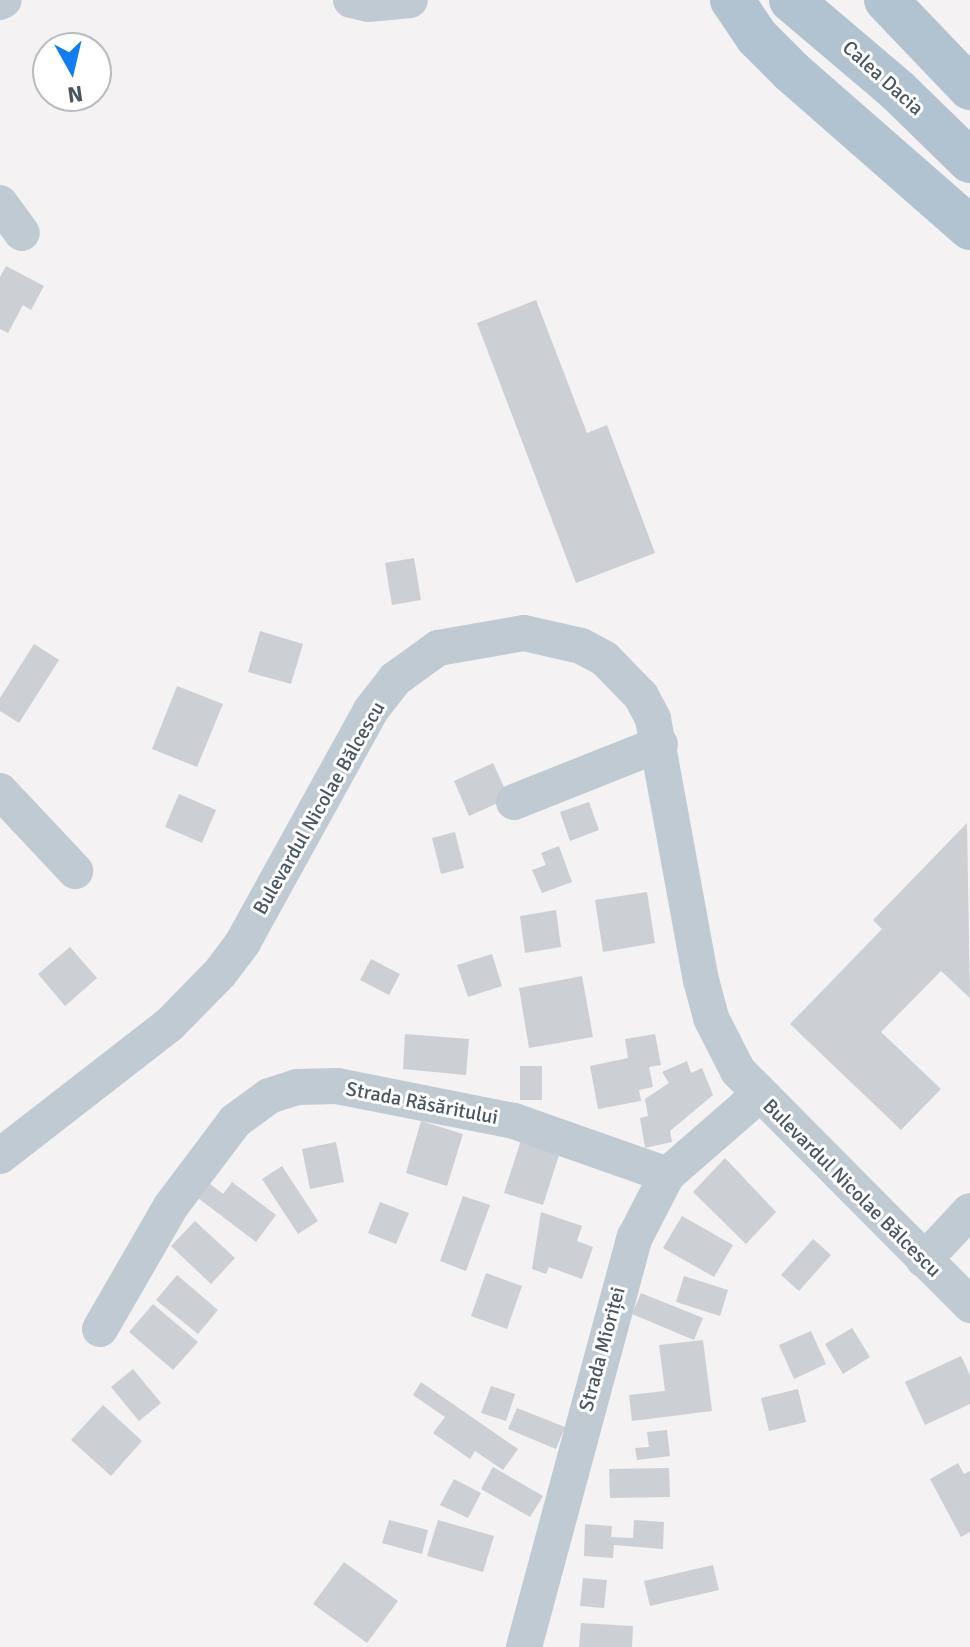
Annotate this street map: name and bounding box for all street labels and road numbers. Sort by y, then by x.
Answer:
street label: Calea Dacia [838,36,928,120]
street label: Bulevardul Nicolae Bălcescu [248,697,390,919]
street label: Strada Răsăritului [344,1076,500,1130]
street label: Bulevardul Nicolae Bălcescu [758,1094,946,1282]
street label: Strada Mioriței [574,1284,630,1414]

